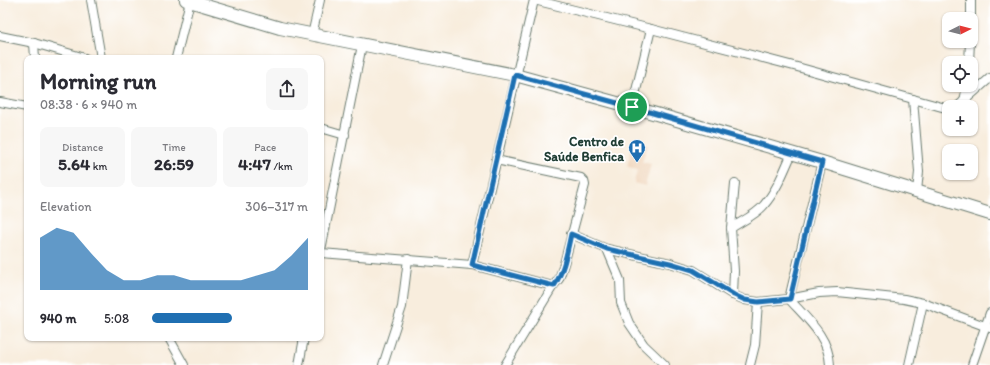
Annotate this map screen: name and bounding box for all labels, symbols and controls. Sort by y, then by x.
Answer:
north arrow [942,12,978,48]
map controls [942,12,978,180]
button: locate [942,56,978,92]
text: Morning run [40,68,156,95]
button: share [266,68,308,110]
pin [615,90,649,124]
icon: arrive [621,96,643,118]
text: 08:38 · 6 × 940 m [40,97,137,112]
button: + [942,100,978,136]
place label: Centro de Saúde Benfica [544,134,624,164]
hospital icon: Centro de Saúde Benfica [627,138,647,163]
text: Distance [62,141,103,154]
text: Time [162,141,186,154]
text: Pace [254,141,276,154]
button: − [942,144,978,180]
text: 5.64 [58,154,90,174]
text: 26:59 [154,154,194,174]
text: 4:47 [238,154,271,174]
text: km [90,160,107,173]
text: /km [271,160,293,173]
text: Elevation [40,199,92,214]
text: 306–317 m [245,199,308,214]
text: 940 m [40,311,76,326]
text: 5:08 [104,311,129,326]

